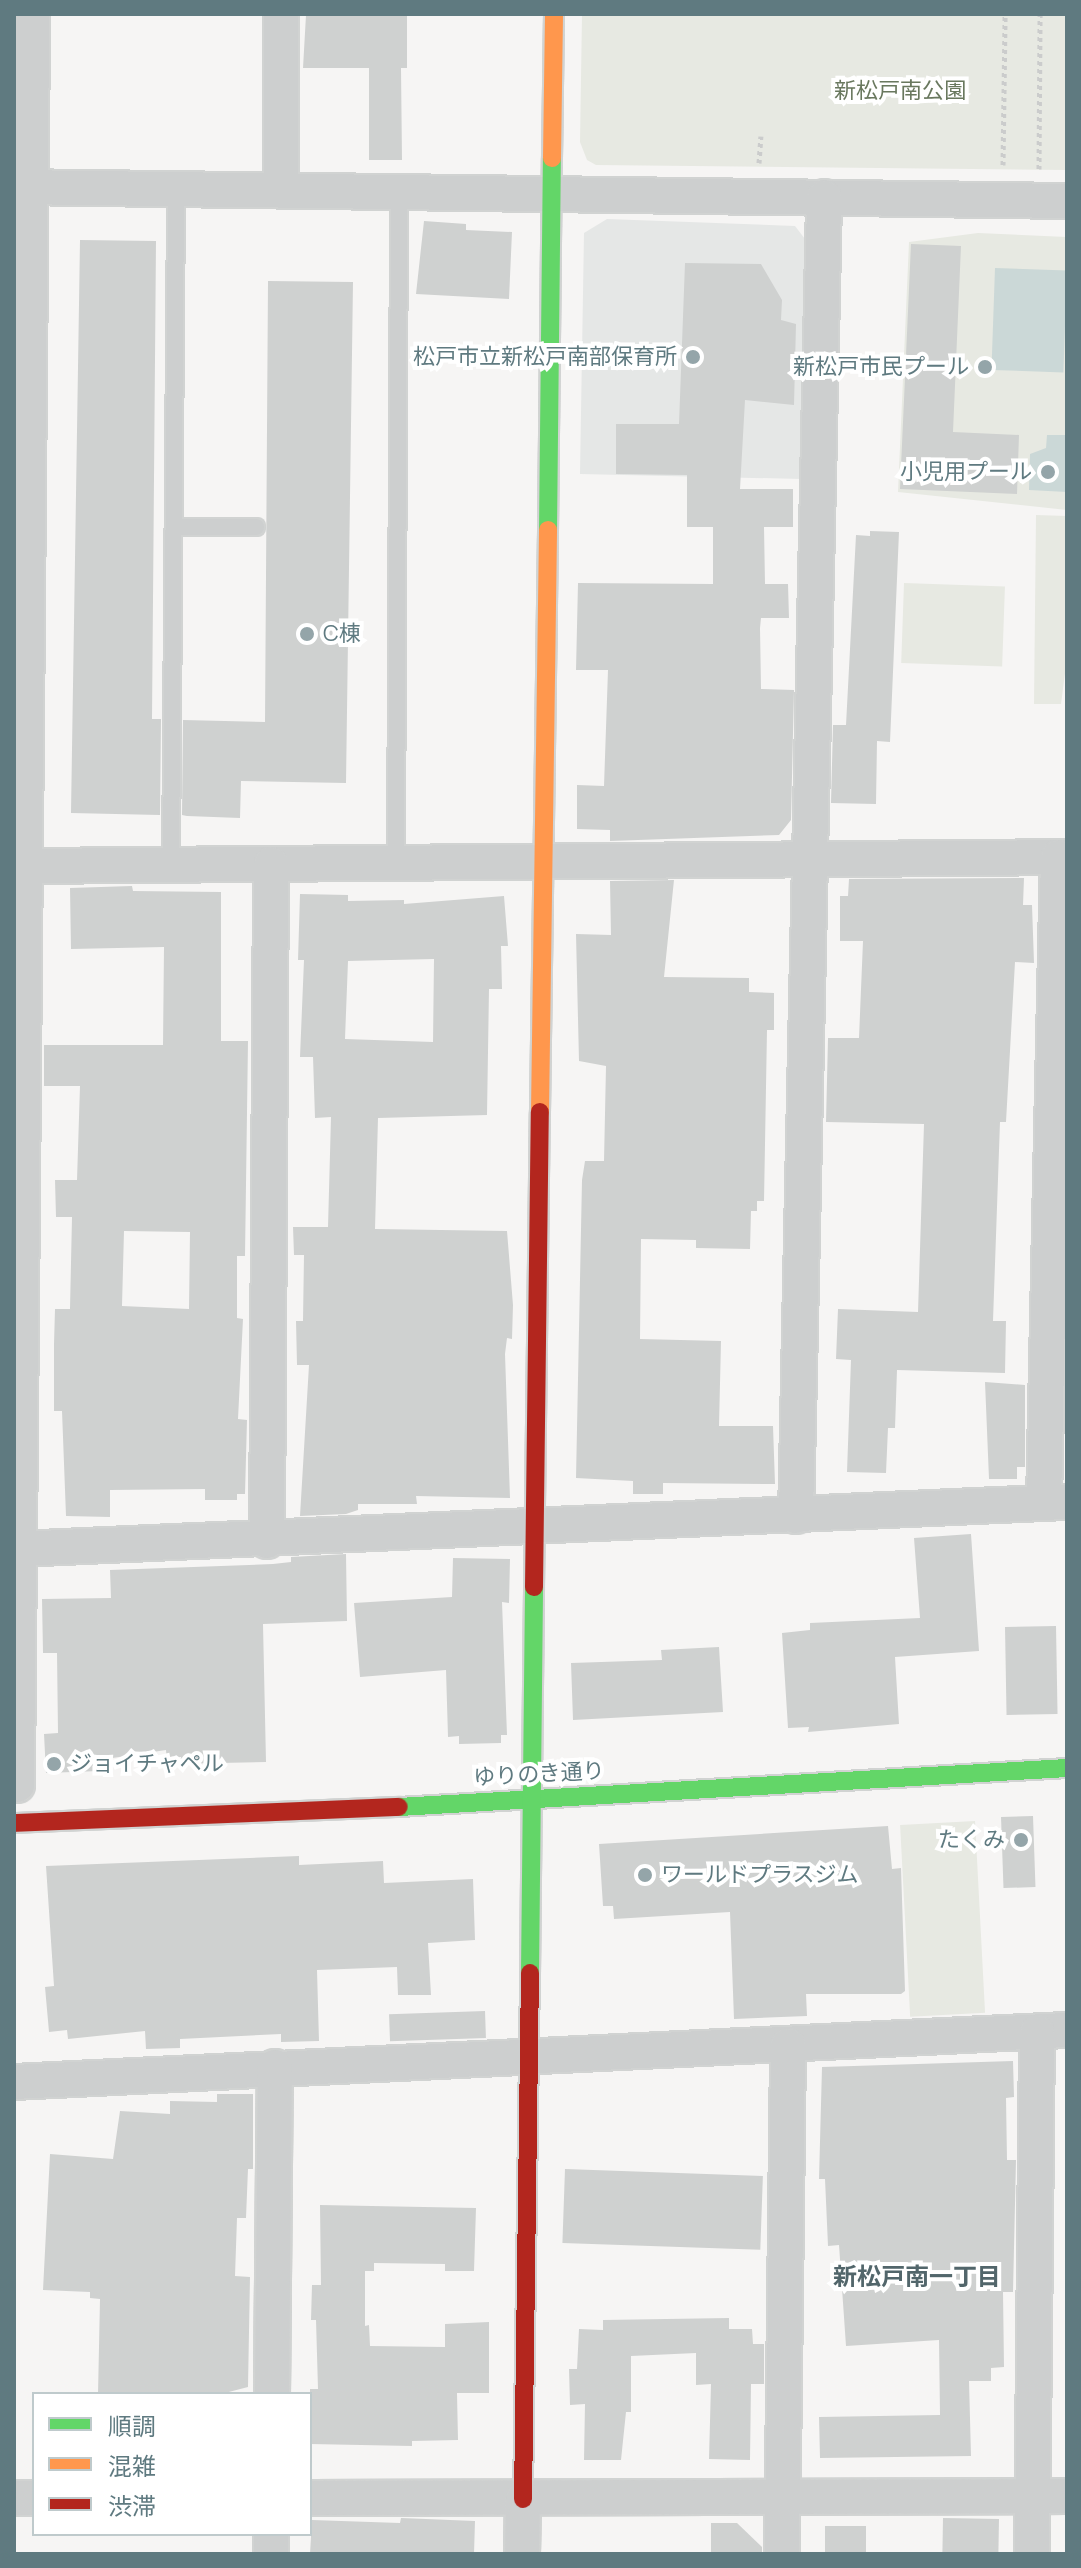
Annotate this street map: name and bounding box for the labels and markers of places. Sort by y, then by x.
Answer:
place label: 松戸市立新松戸南部保育所 [413,344,677,370]
marker: 松戸市立新松戸南部保育所 [684,348,702,366]
place label: 新松戸市民プール [793,354,969,380]
marker: 新松戸市民プール [976,358,994,376]
place label: 小児用プール [900,459,1032,485]
marker: 小児用プール [1039,463,1057,481]
place label: C棟 [323,621,361,647]
marker: C棟 [298,625,316,643]
place label: ジョイチャペル [70,1751,224,1777]
marker: ジョイチャペル [45,1755,63,1773]
place label: たくみ [939,1827,1005,1853]
marker: たくみ [1012,1831,1030,1849]
place label: ワールドプラスジム [661,1862,859,1888]
marker: ワールドプラスジム [636,1866,654,1884]

